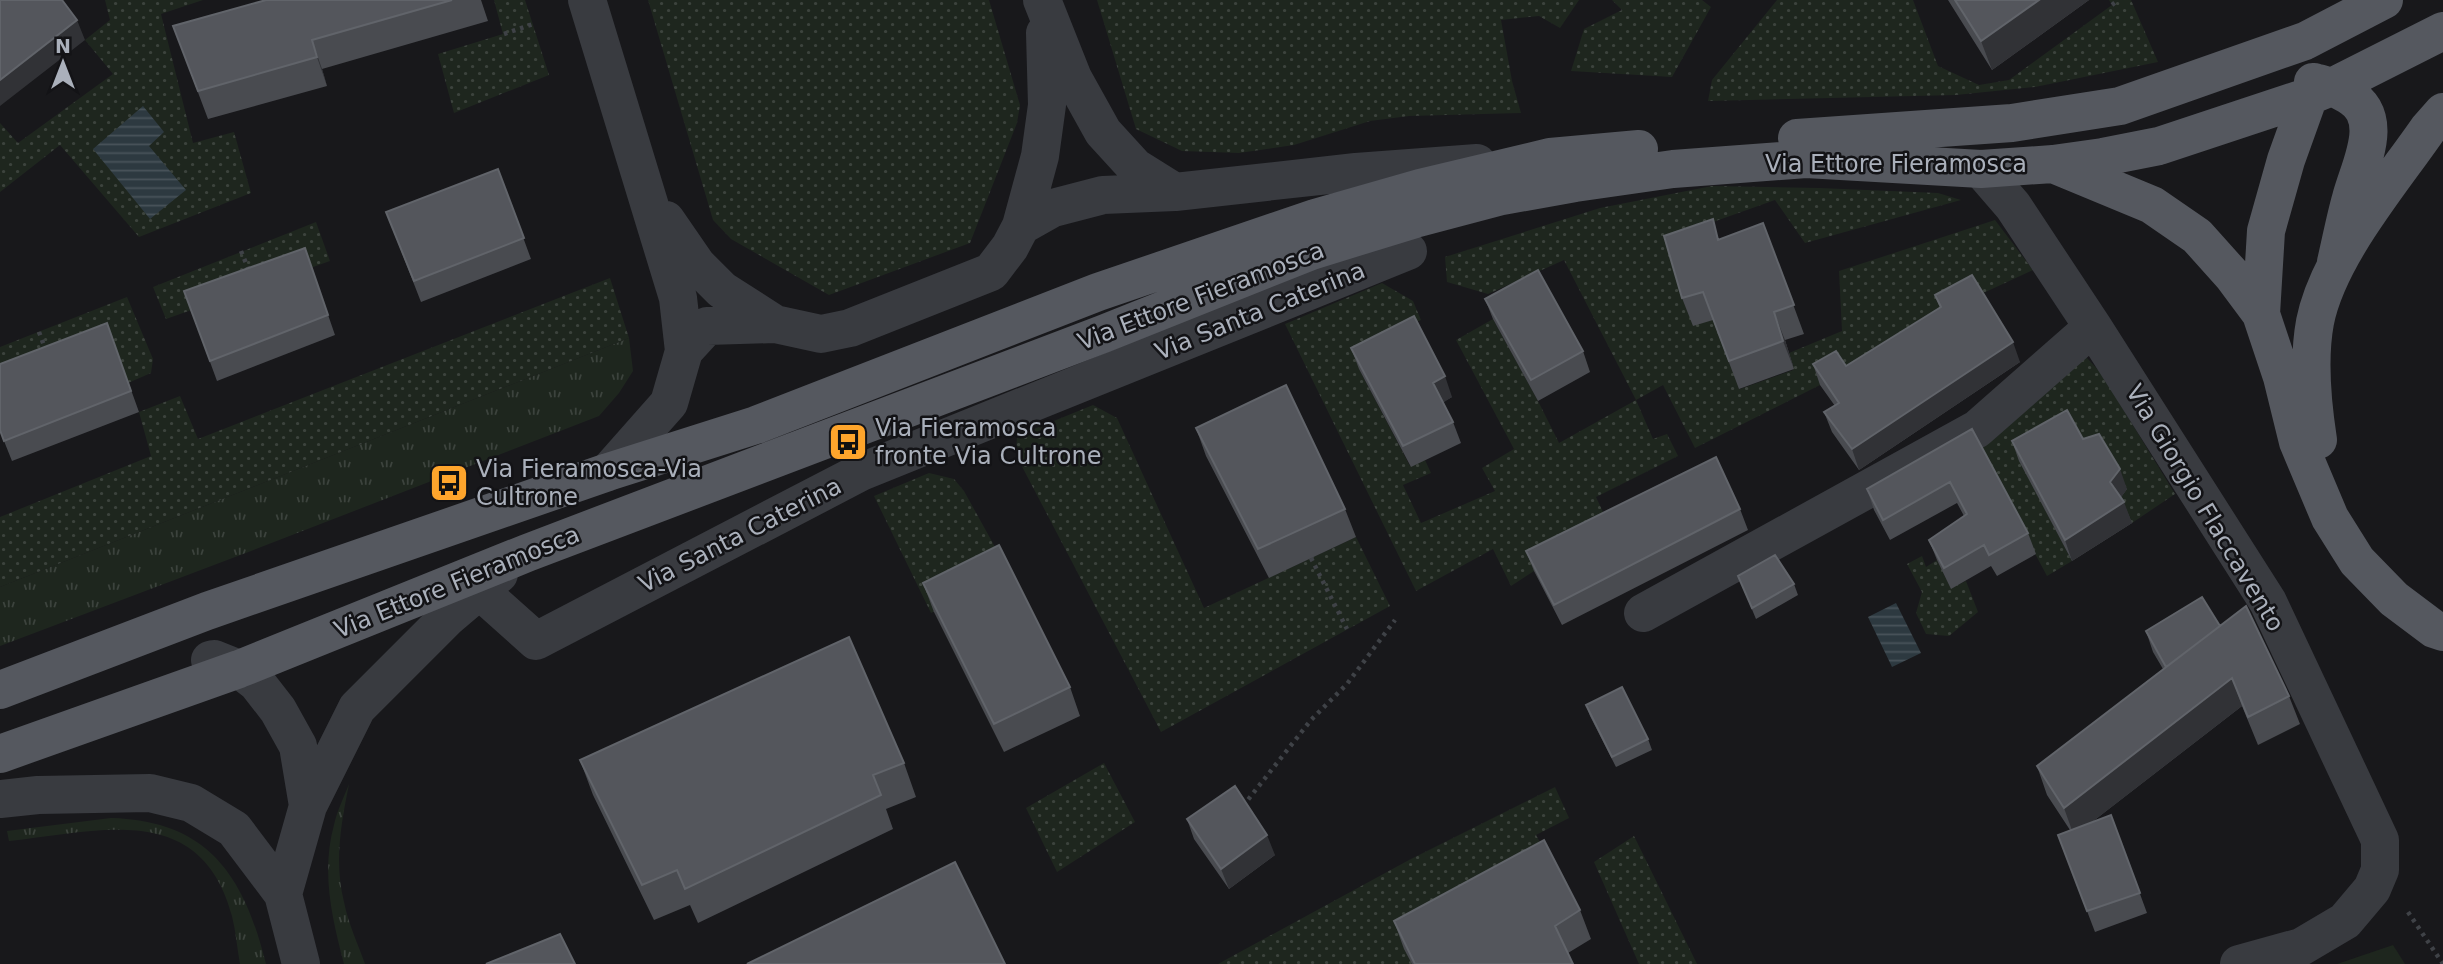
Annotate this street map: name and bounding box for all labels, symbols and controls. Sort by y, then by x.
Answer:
north arrow [28,28,98,98]
text: N [55,35,71,57]
street label: Via Ettore Fieramosca [1765,150,2027,178]
street label: Via Ettore Fieramosca [1074,236,1328,356]
street label: Via Santa Caterina [1151,256,1369,366]
street label: Via Giorgio Flaccavento [2120,379,2290,637]
place label: Via Fieramosca fronte Via Cultrone [875,414,1101,470]
bus stop icon: Via Fieramosca fronte Via Cultrone [827,421,869,463]
place label: Via Fieramosca-Via Cultrone [476,455,702,511]
bus stop icon: Via Fieramosca-Via Cultrone [428,462,470,504]
street label: Via Santa Caterina [634,472,846,598]
street label: Via Ettore Fieramosca [330,520,584,644]

